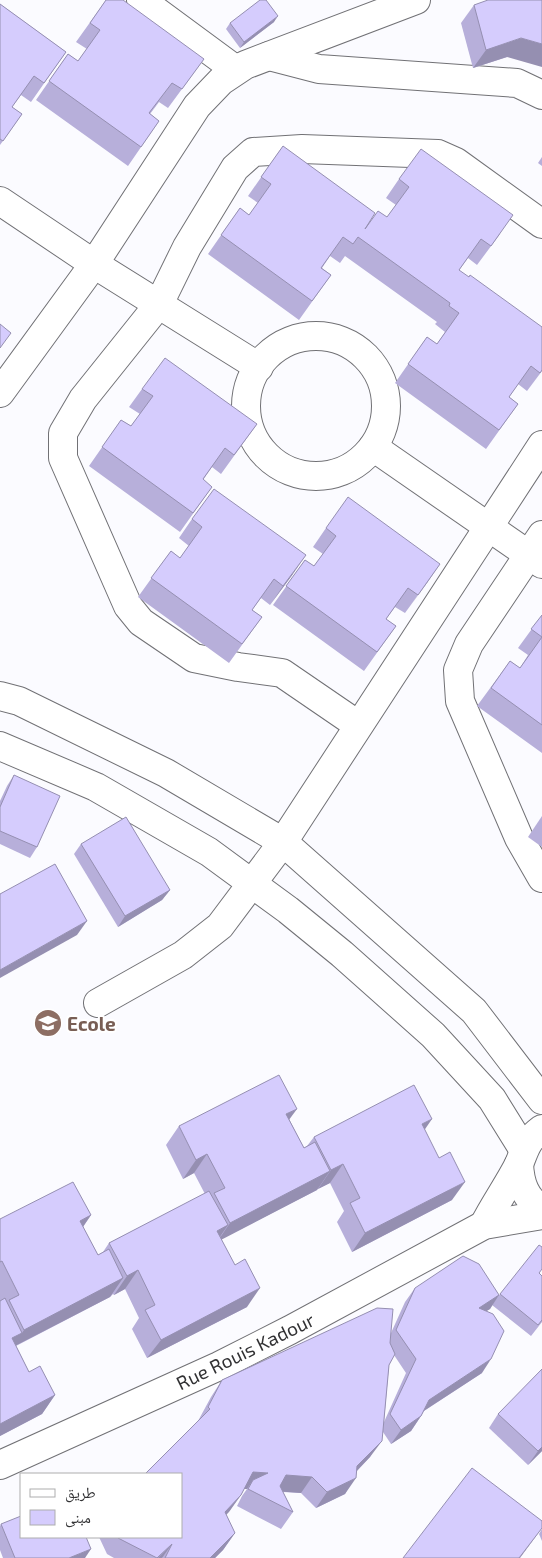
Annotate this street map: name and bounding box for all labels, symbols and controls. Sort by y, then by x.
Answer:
school or university icon: Ecole [33,1008,63,1038]
place label: Ecole [67,1012,116,1035]
street label: Rue Rouis Kadour [172,1307,318,1394]
legend [20,1473,182,1538]
text: طريق [65,1483,96,1503]
text: مبنى [65,1508,91,1528]

